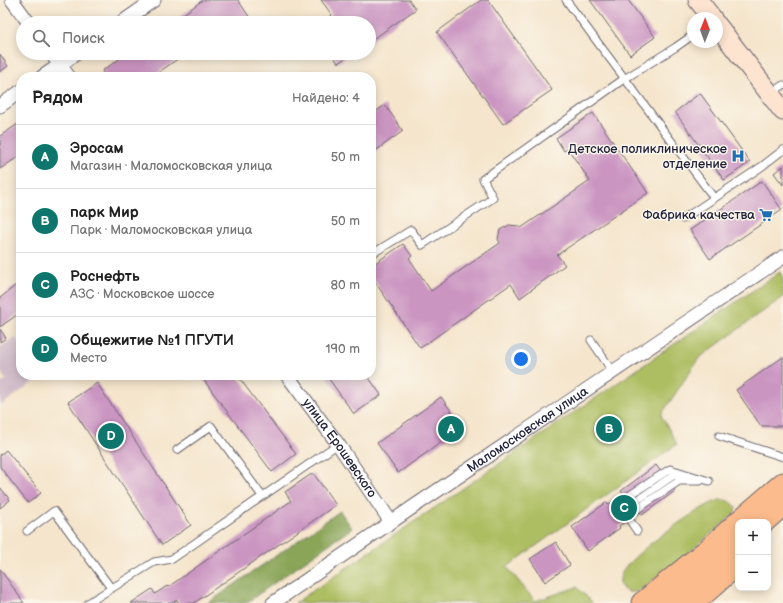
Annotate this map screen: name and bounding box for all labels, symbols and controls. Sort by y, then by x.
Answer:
north arrow [687,12,723,48]
search box [16,16,376,60]
icon: search [30,27,52,49]
text: Поиск [62,29,105,48]
text: Рядом [32,88,83,108]
text: Найдено: 4 [292,90,360,106]
text: Эросам [70,139,123,158]
place label: Детское поликлиническое отделение [568,141,727,172]
hospital icon: Детское поликлиническое отделение [730,148,746,164]
text: A [41,149,49,165]
text: 50 m [331,149,360,165]
text: Магазин · Маломосковская улица [70,158,273,174]
text: парк Мир [70,203,139,222]
place label: Фабрика качества [642,207,755,223]
supermarket icon: Фабрика качества [758,207,774,223]
text: B [40,213,50,229]
text: 50 m [331,213,360,229]
text: Парк · Маломосковская улица [70,222,252,238]
text: Роснефть [70,267,140,286]
text: C [40,277,50,293]
text: 80 m [331,277,360,293]
text: АЗС · Московское шоссе [70,286,215,302]
text: Общежитие №1 ПГУТИ [70,331,234,350]
text: D [40,341,50,357]
text: 190 m [326,341,360,357]
your location [511,349,531,369]
text: Место [70,350,107,366]
street label: Маломосковская улица [464,383,591,476]
street label: улица Ерошевского [299,395,380,501]
pin: A [438,414,464,444]
pin: B [596,414,622,444]
pin: D [98,421,124,451]
pin: C [611,493,637,523]
map controls [735,519,771,591]
button: + [735,519,771,555]
button: − [735,555,771,591]

